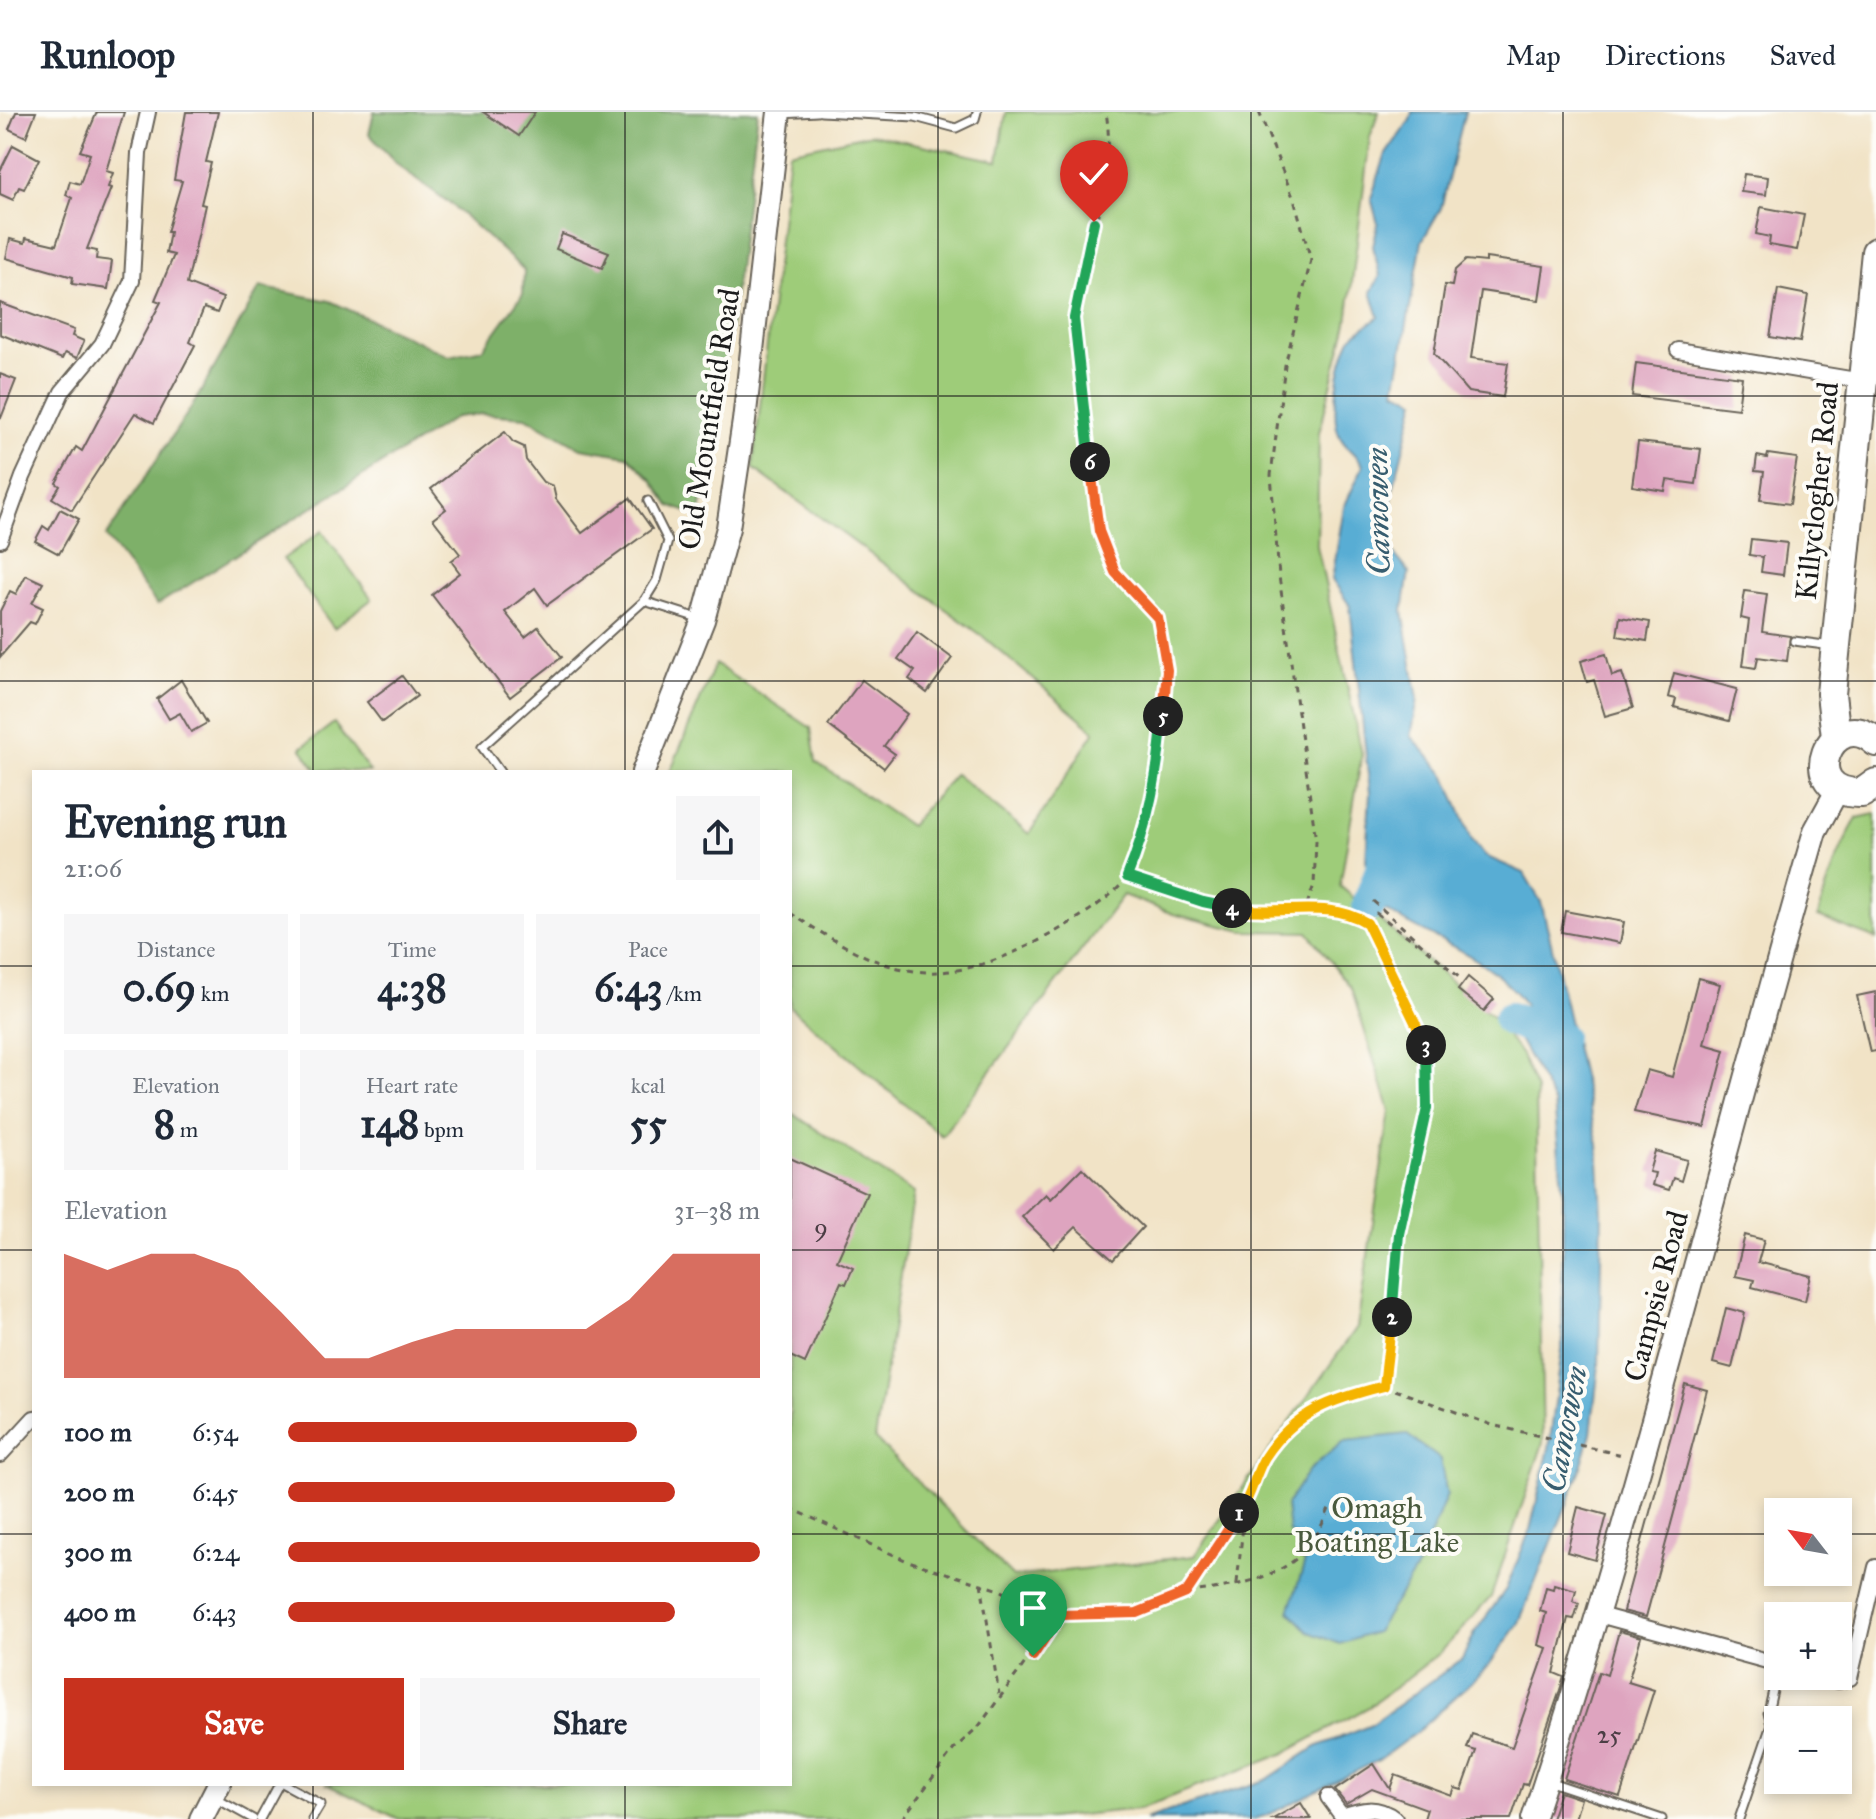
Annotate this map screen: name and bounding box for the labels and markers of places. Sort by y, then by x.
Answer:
pin [1060,140,1128,222]
pin: 6 [1070,442,1110,482]
pin: 5 [1143,696,1183,736]
pin: 4 [1212,888,1252,928]
pin: 3 [1406,1025,1446,1065]
pin: 2 [1372,1297,1412,1337]
pin: 1 [1219,1493,1259,1533]
pin [999,1574,1067,1656]

